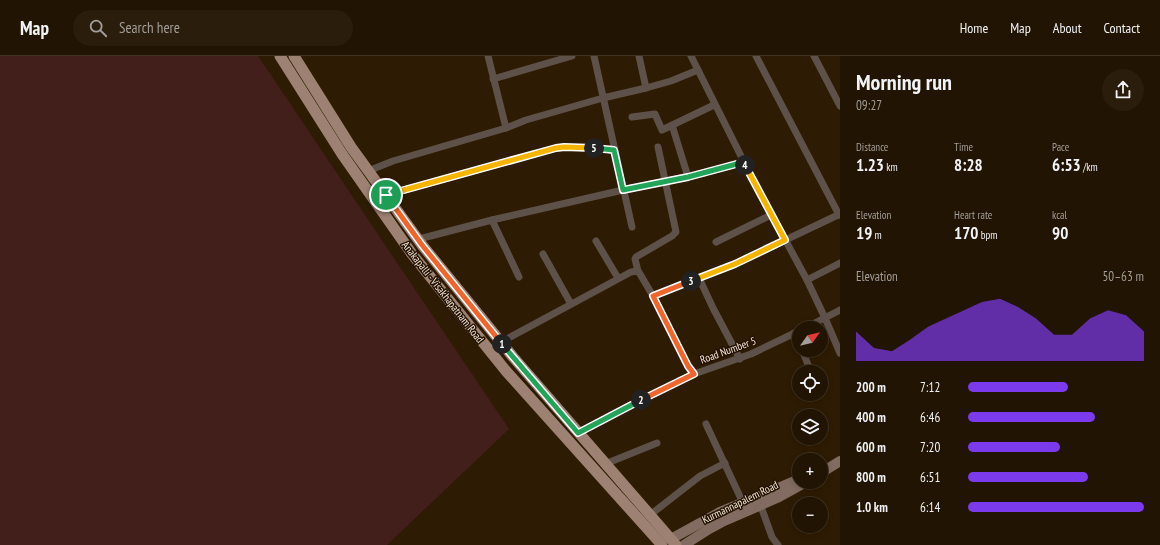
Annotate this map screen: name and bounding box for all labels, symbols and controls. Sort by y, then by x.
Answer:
search box [73,10,353,46]
text: Map [20,16,49,40]
icon: search [87,17,109,39]
text: Search here [119,18,180,37]
text: Home [960,19,988,37]
text: Map [1010,19,1031,37]
text: About [1053,19,1082,37]
text: Contact [1104,19,1140,37]
text: Morning run [856,68,952,96]
button: share [1102,69,1144,111]
text: 09:27 [856,97,882,114]
pin: 5 [584,138,604,158]
text: Distance [856,140,888,154]
text: Time [954,140,973,154]
text: Pace [1052,140,1069,154]
text: 5 [591,141,597,155]
text: 1.23 [856,154,884,176]
text: 8:28 [954,154,983,176]
text: 6:53 [1052,154,1081,176]
pin: 4 [735,155,755,175]
text: 4 [742,158,748,172]
text: km [884,160,898,174]
text: /km [1081,160,1098,174]
pin [369,178,403,212]
icon: arrive [375,184,397,206]
text: Elevation [856,208,891,222]
text: Heart rate [954,208,992,222]
text: kcal [1052,208,1067,222]
text: 19 [856,222,872,244]
text: 170 [954,222,978,244]
text: 90 [1052,222,1068,244]
text: m [872,228,882,242]
text: bpm [978,228,997,242]
street label: Anakapalli - Visakhapatnam Road [399,238,487,346]
text: Elevation [856,268,898,285]
text: 50–63 m [1102,268,1144,285]
pin: 3 [681,271,701,291]
text: 3 [688,274,694,288]
north arrow [792,321,828,357]
map controls [792,321,828,533]
street label: Road Number 5 [698,333,758,367]
pin: 1 [492,334,512,354]
text: 1 [499,337,505,351]
button: locate [792,365,828,401]
text: 200 m [856,379,886,396]
text: 7:12 [920,379,940,396]
pin: 2 [631,390,651,410]
text: 2 [638,393,644,407]
button: layers [792,409,828,445]
text: 400 m [856,409,886,426]
text: 6:46 [920,409,940,426]
text: 600 m [856,439,886,456]
text: 7:20 [920,439,940,456]
button: + [792,453,828,489]
text: 800 m [856,469,886,486]
text: 6:51 [920,469,940,486]
street label: Kurmannapalem Road [700,477,781,527]
button: − [792,497,828,533]
text: 1.0 km [856,499,888,516]
text: 6:14 [920,499,940,516]

